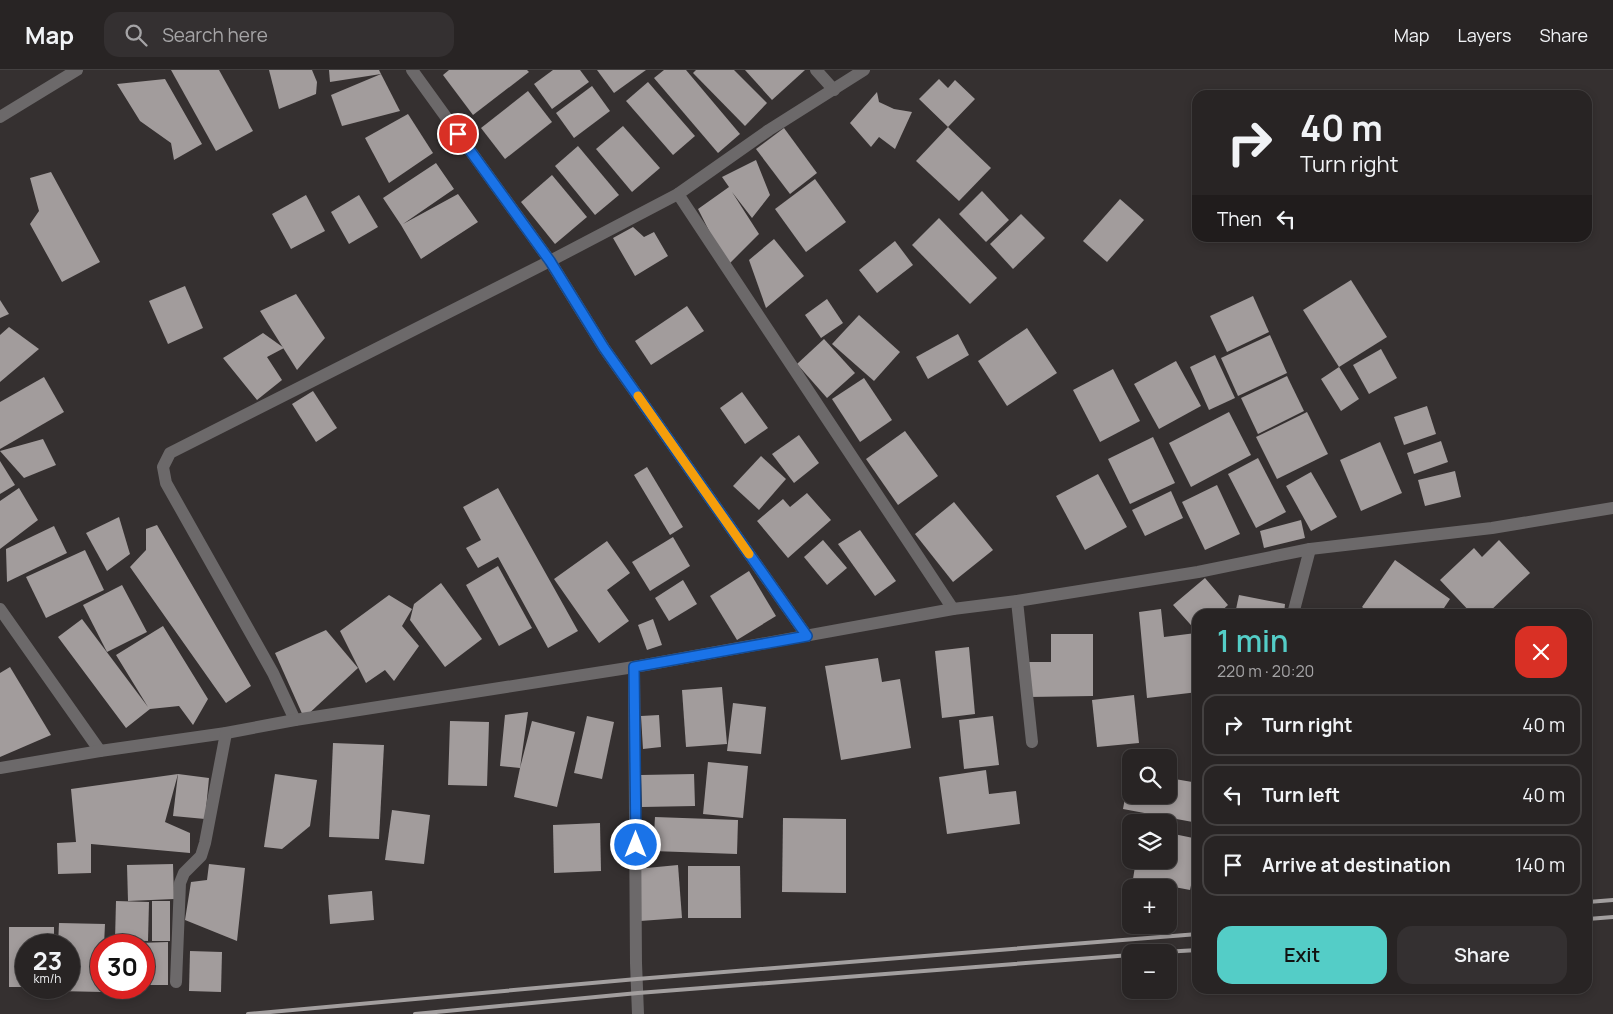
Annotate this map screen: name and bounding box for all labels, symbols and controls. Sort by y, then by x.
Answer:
search box [104,12,454,57]
text: Map [25,18,74,51]
icon: search [122,21,150,49]
text: Search here [162,22,268,48]
text: Map [1394,23,1429,47]
text: Layers [1457,23,1511,47]
text: Share [1539,23,1588,47]
text: 40 m [1300,104,1383,152]
icon: right [1217,110,1282,175]
pin [437,113,479,155]
icon: arrive [444,120,472,148]
text: Turn right [1300,149,1398,179]
icon: left [1272,205,1300,233]
text: Then [1217,206,1262,232]
text: 1 min [1217,620,1289,661]
button: close [1515,626,1567,678]
text: 220 m · 20:20 [1217,660,1314,682]
icon: right [1219,711,1247,739]
text: Turn right [1262,712,1352,738]
text: 40 m [1522,712,1565,738]
map controls [1122,749,1177,999]
button: search [1122,749,1177,804]
icon: left [1219,781,1247,809]
text: Turn left [1262,782,1340,808]
text: 40 m [1522,782,1565,808]
button: layers [1122,814,1177,869]
position arrow [609,818,661,870]
icon: arrive [1219,851,1247,879]
text: Arrive at destination [1262,852,1451,878]
text: 140 m [1515,852,1565,878]
button: + [1122,879,1177,934]
button: Exit [1217,926,1387,984]
button: Share [1397,926,1567,984]
speed limit sign: 30 [90,934,155,999]
text: 23 [33,943,62,978]
button: − [1122,944,1177,999]
text: km/h [34,970,61,987]

